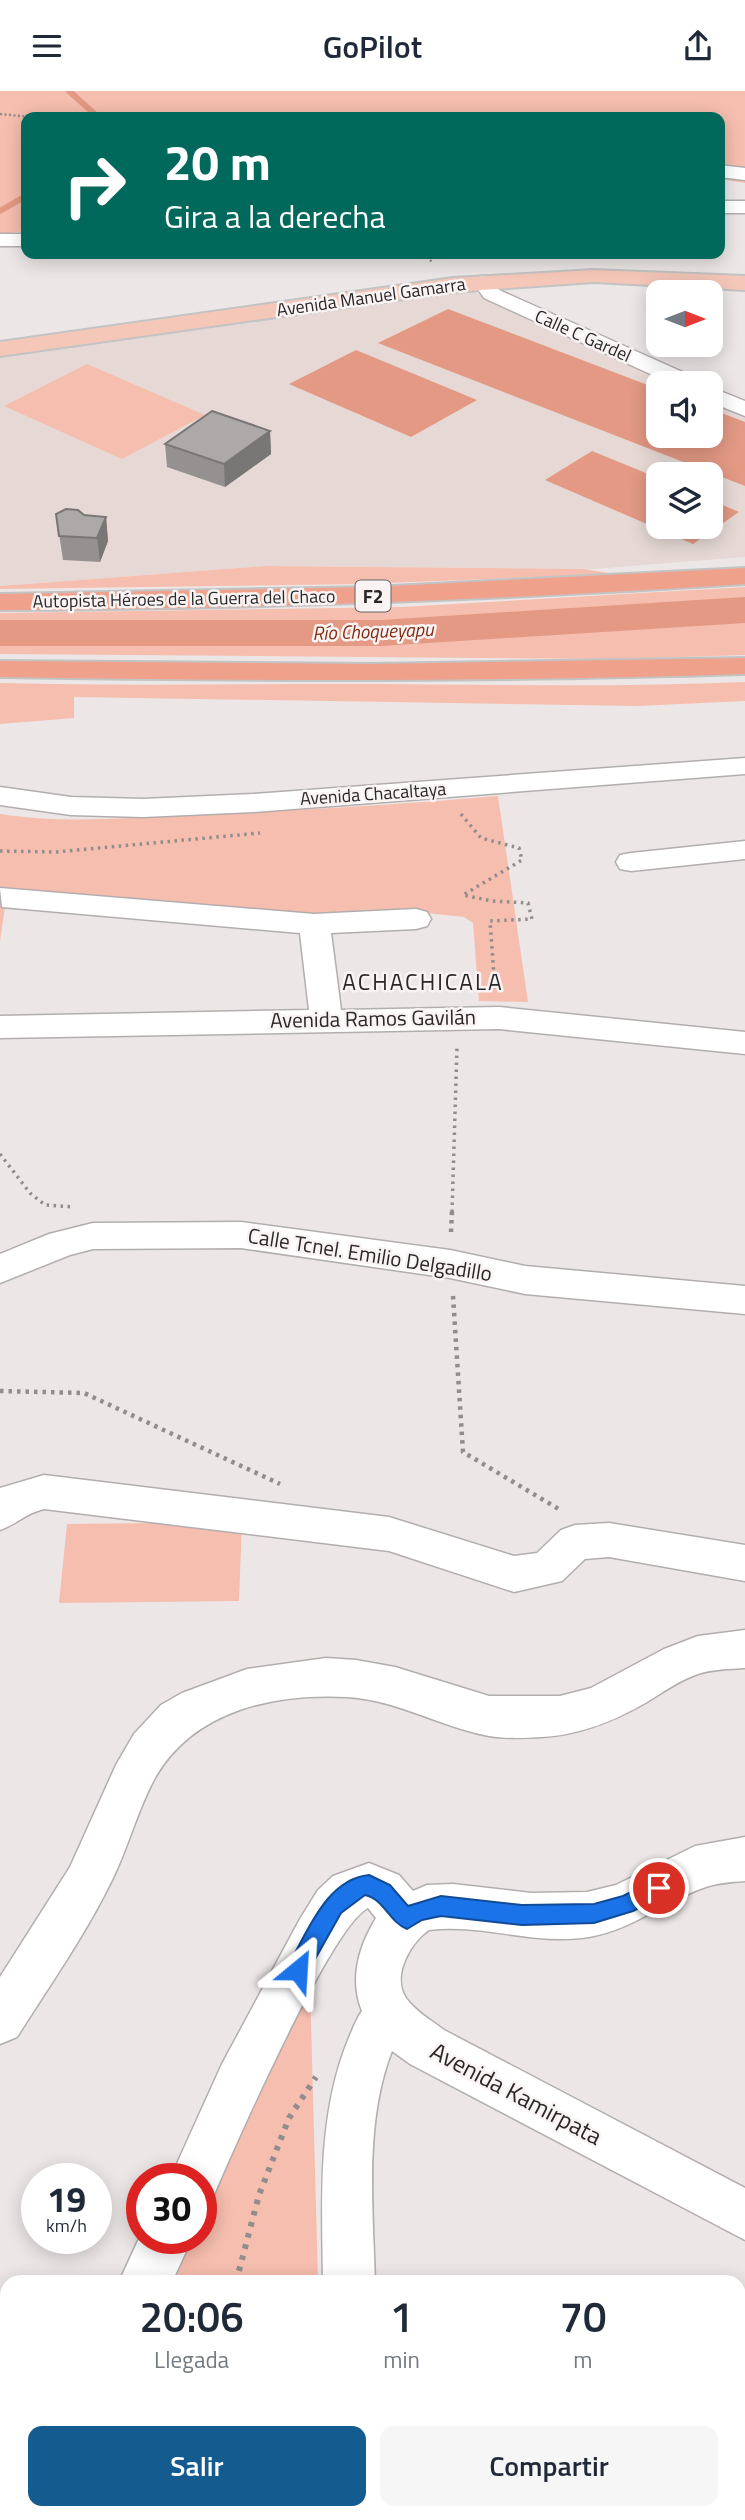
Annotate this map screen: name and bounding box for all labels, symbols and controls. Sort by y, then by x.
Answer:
text: GoPilot [323,22,422,70]
icon: menu [28,27,66,65]
icon: share [679,27,717,65]
text: 20 m [164,124,271,199]
icon: right [49,140,140,231]
text: Gira a la derecha [164,192,386,240]
street label: Avenida Manuel Gamarra [275,270,467,323]
north arrow [646,280,723,357]
map controls [646,280,723,539]
street label: Calle C Gardel [531,302,636,369]
button: sound [646,371,723,448]
button: layers [646,462,723,539]
road number: F2 [356,581,390,611]
street label: Autopista Héroes de la Guerra del Chaco [32,582,336,615]
water label: Río Choqueyapu [312,614,436,647]
street label: Avenida Chacaltaya [299,775,447,812]
district label: ACHACHICALA [342,964,504,999]
street label: Avenida Ramos Gavilán [270,1000,476,1036]
street label: Calle Tcnel. Emilio Delgadillo [246,1219,495,1289]
pin [629,1858,689,1918]
icon: arrive [640,1869,678,1907]
position arrow [261,1933,335,2007]
street label: Avenida Kamirpata [424,2033,609,2154]
speed limit sign: 30 [126,2163,217,2254]
text: 19 [47,2172,86,2226]
text: km/h [46,2212,87,2239]
text: 20:06 [140,2284,244,2348]
text: 1 [390,2284,413,2348]
text: 70 [559,2284,606,2348]
text: Llegada [154,2342,229,2377]
text: min [383,2342,420,2377]
text: m [573,2342,593,2377]
button: Salir [28,2426,366,2506]
button: Compartir [380,2426,718,2506]

